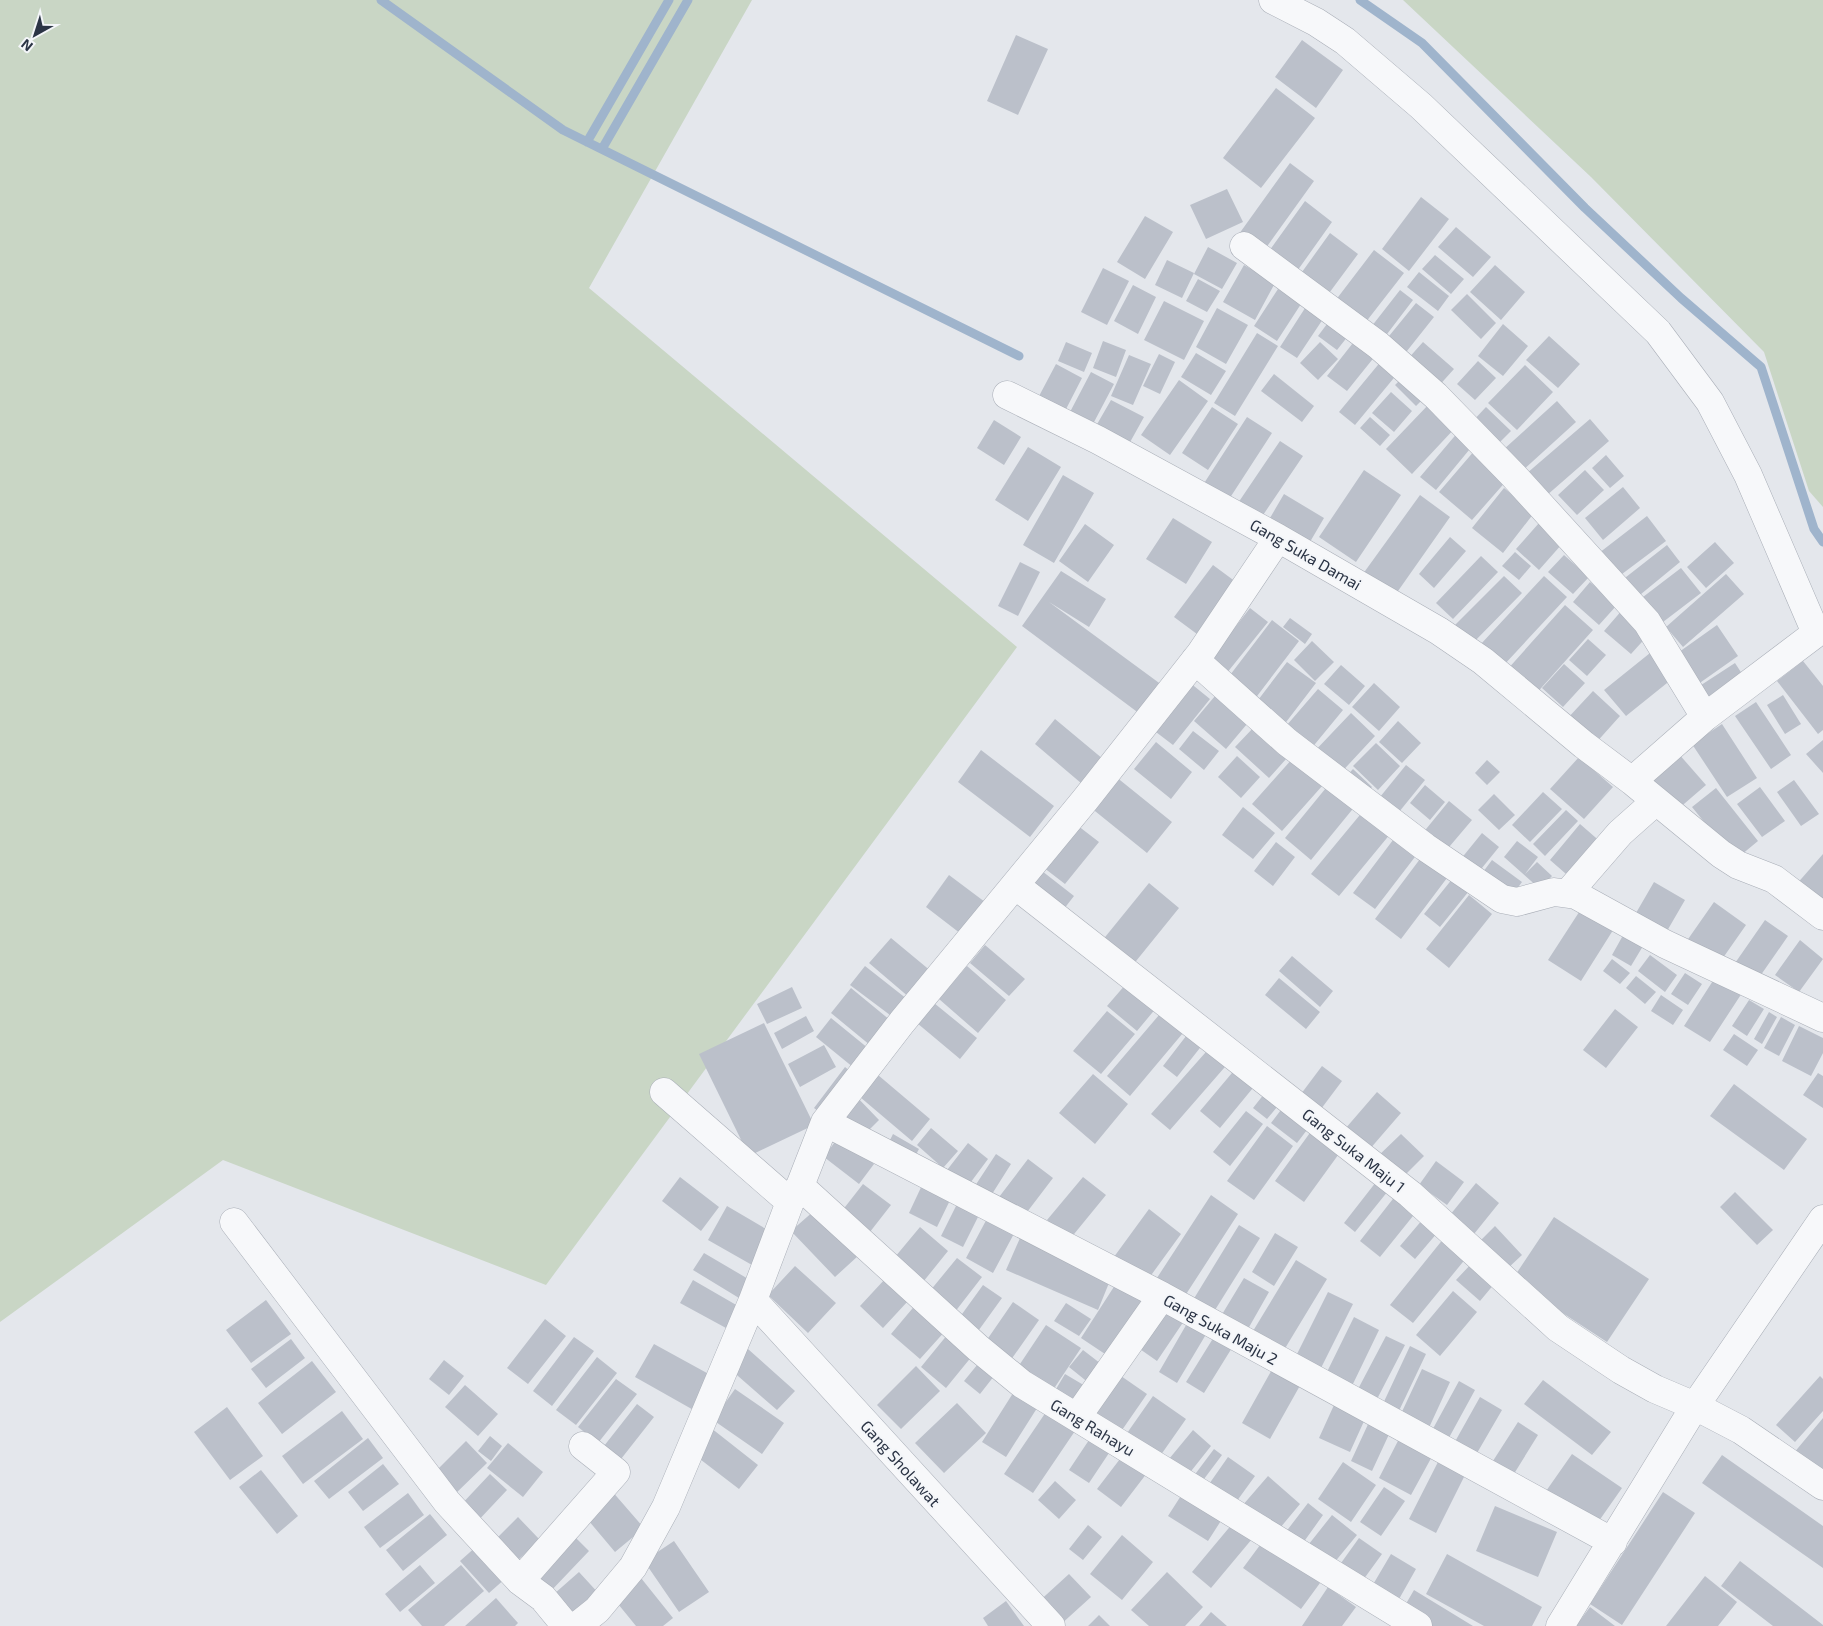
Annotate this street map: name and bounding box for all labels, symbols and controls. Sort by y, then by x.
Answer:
north arrow [10,10,60,60]
text: N [17,36,36,55]
street label: Gang Suka Damai [1247,514,1365,594]
street label: Gang Suka Maju 1 [1298,1104,1409,1197]
street label: Gang Suka Maju 2 [1160,1290,1281,1369]
street label: Gang Rahayu [1047,1394,1139,1460]
street label: Gang Sholawat [857,1416,945,1510]

